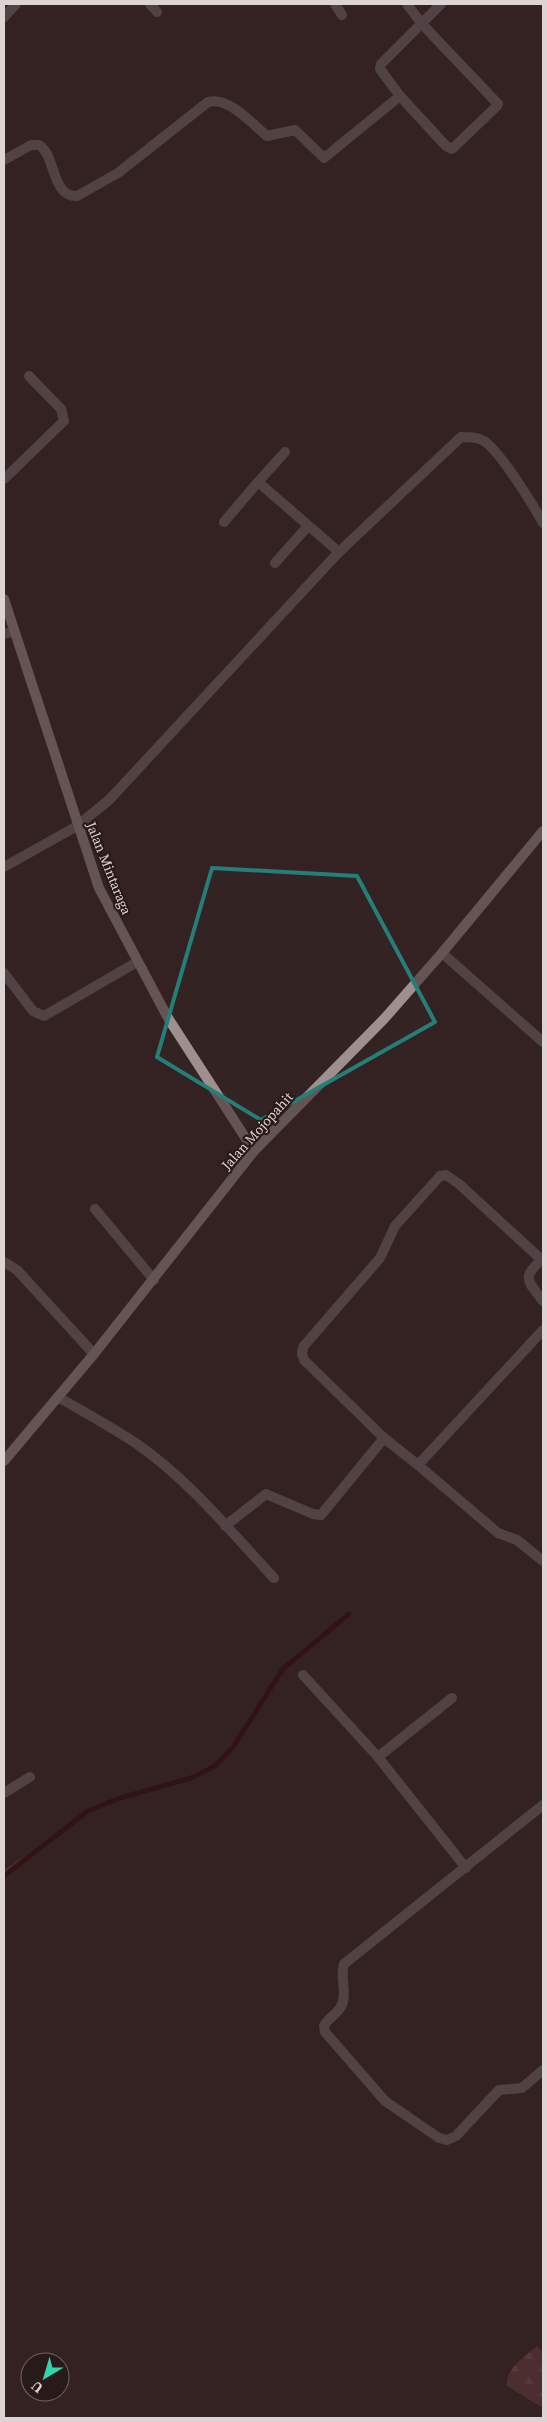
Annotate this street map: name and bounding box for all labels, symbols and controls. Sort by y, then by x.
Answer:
street label: Jalan Mintaraga [81,818,137,918]
street label: Jalan Mojopahit [216,1087,298,1175]
north arrow [20,2352,70,2402]
text: U [27,2376,47,2398]

